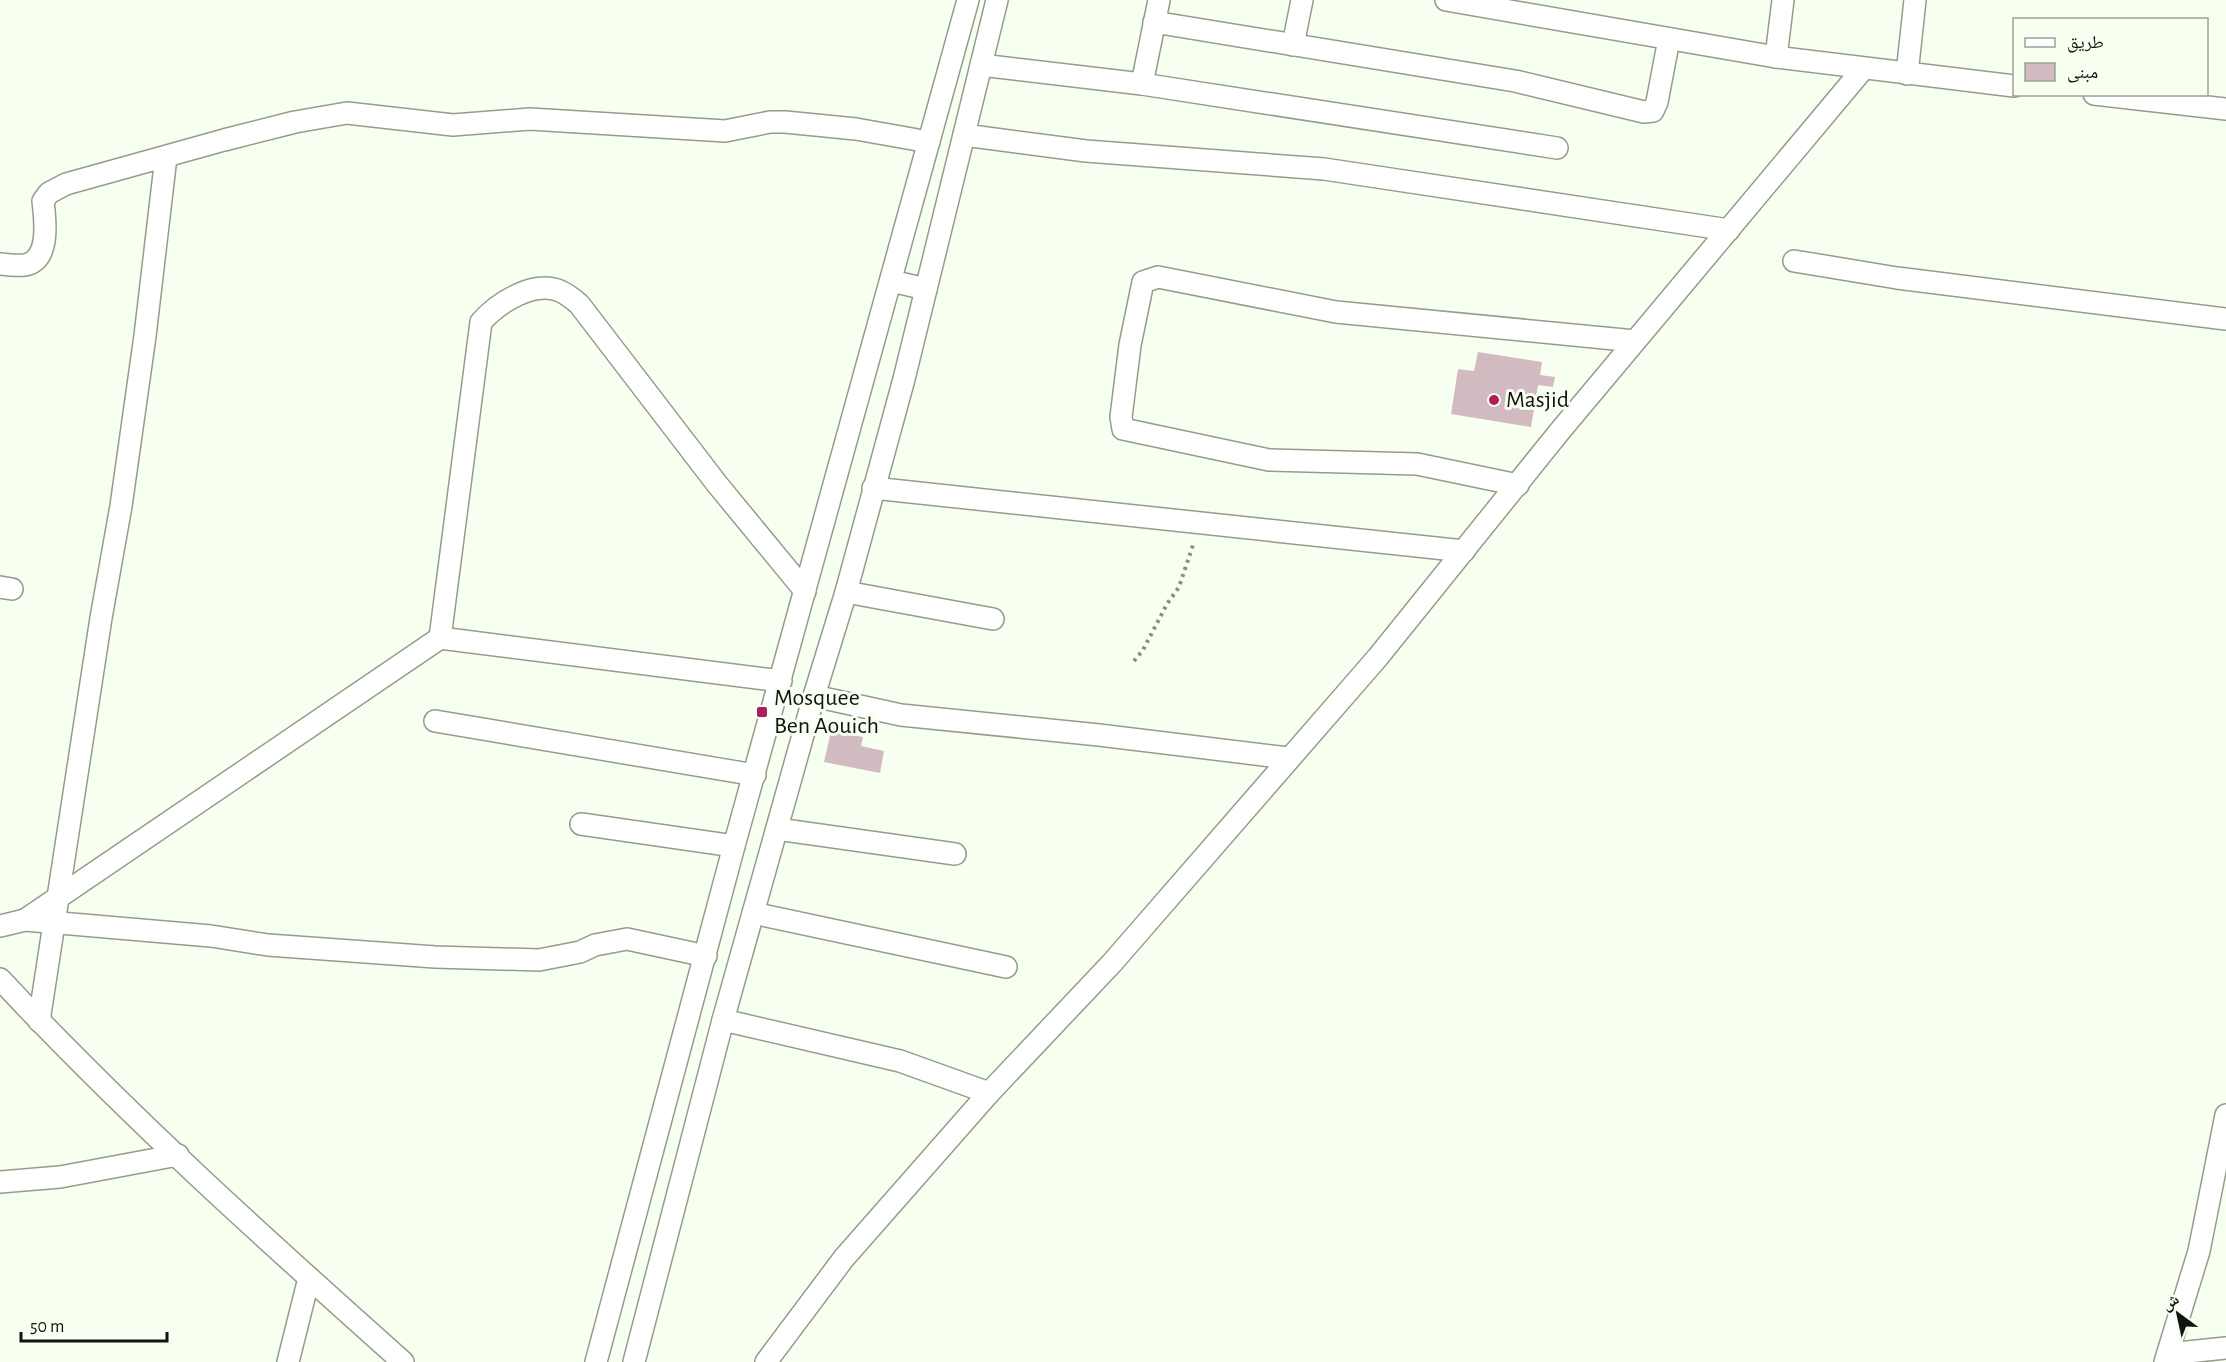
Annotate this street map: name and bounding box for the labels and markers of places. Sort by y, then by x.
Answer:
place label: Masjid [1506,388,1569,412]
marker: Masjid [1487,393,1501,407]
place label: Mosquee Ben Aouich [774,686,879,738]
marker: Mosquee Ben Aouich [755,705,769,719]

